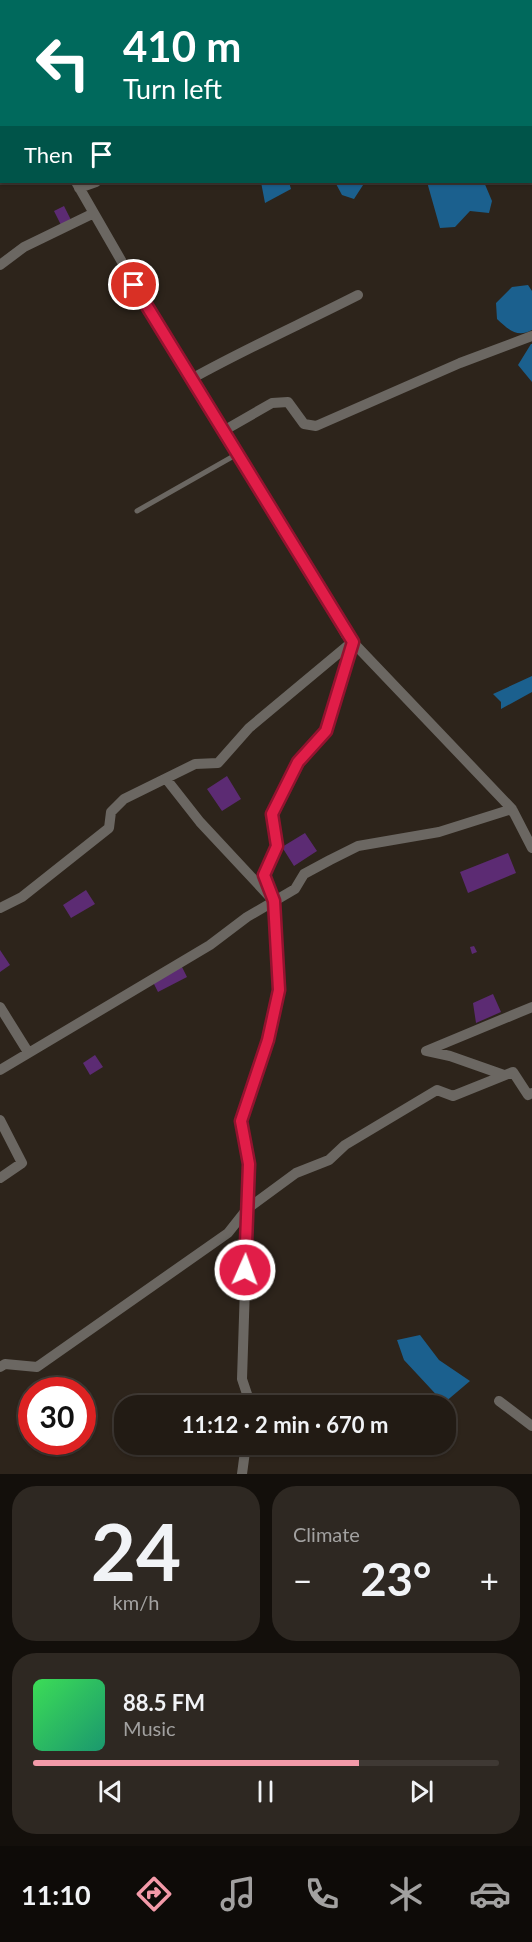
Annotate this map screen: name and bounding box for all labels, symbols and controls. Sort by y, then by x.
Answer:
text: 410 m [123,21,241,71]
icon: left [24,24,102,102]
text: Turn left [123,72,222,105]
icon: arrive [85,138,118,171]
text: Then [24,141,73,168]
pin [108,259,159,310]
icon: arrive [117,268,150,301]
position arrow [213,1238,277,1302]
speed limit sign: 30 [18,1377,96,1455]
text: 11:12 · 2 min · 670 m [182,1411,388,1438]
text: 24 [91,1504,181,1598]
text: Climate [293,1522,360,1546]
text: 23° [361,1552,431,1606]
text: − [293,1560,312,1600]
text: + [480,1560,499,1600]
text: km/h [113,1590,159,1614]
text: 88.5 FM [123,1689,205,1716]
text: Music [123,1716,176,1740]
icon: previous [94,1775,127,1808]
icon: pause [249,1775,282,1808]
icon: next [405,1775,438,1808]
icon: directions [133,1873,175,1915]
icon: music [217,1873,259,1915]
icon: phone [301,1873,343,1915]
icon: climate [385,1873,427,1915]
icon: car [469,1873,511,1915]
text: 11:10 [21,1878,91,1911]

